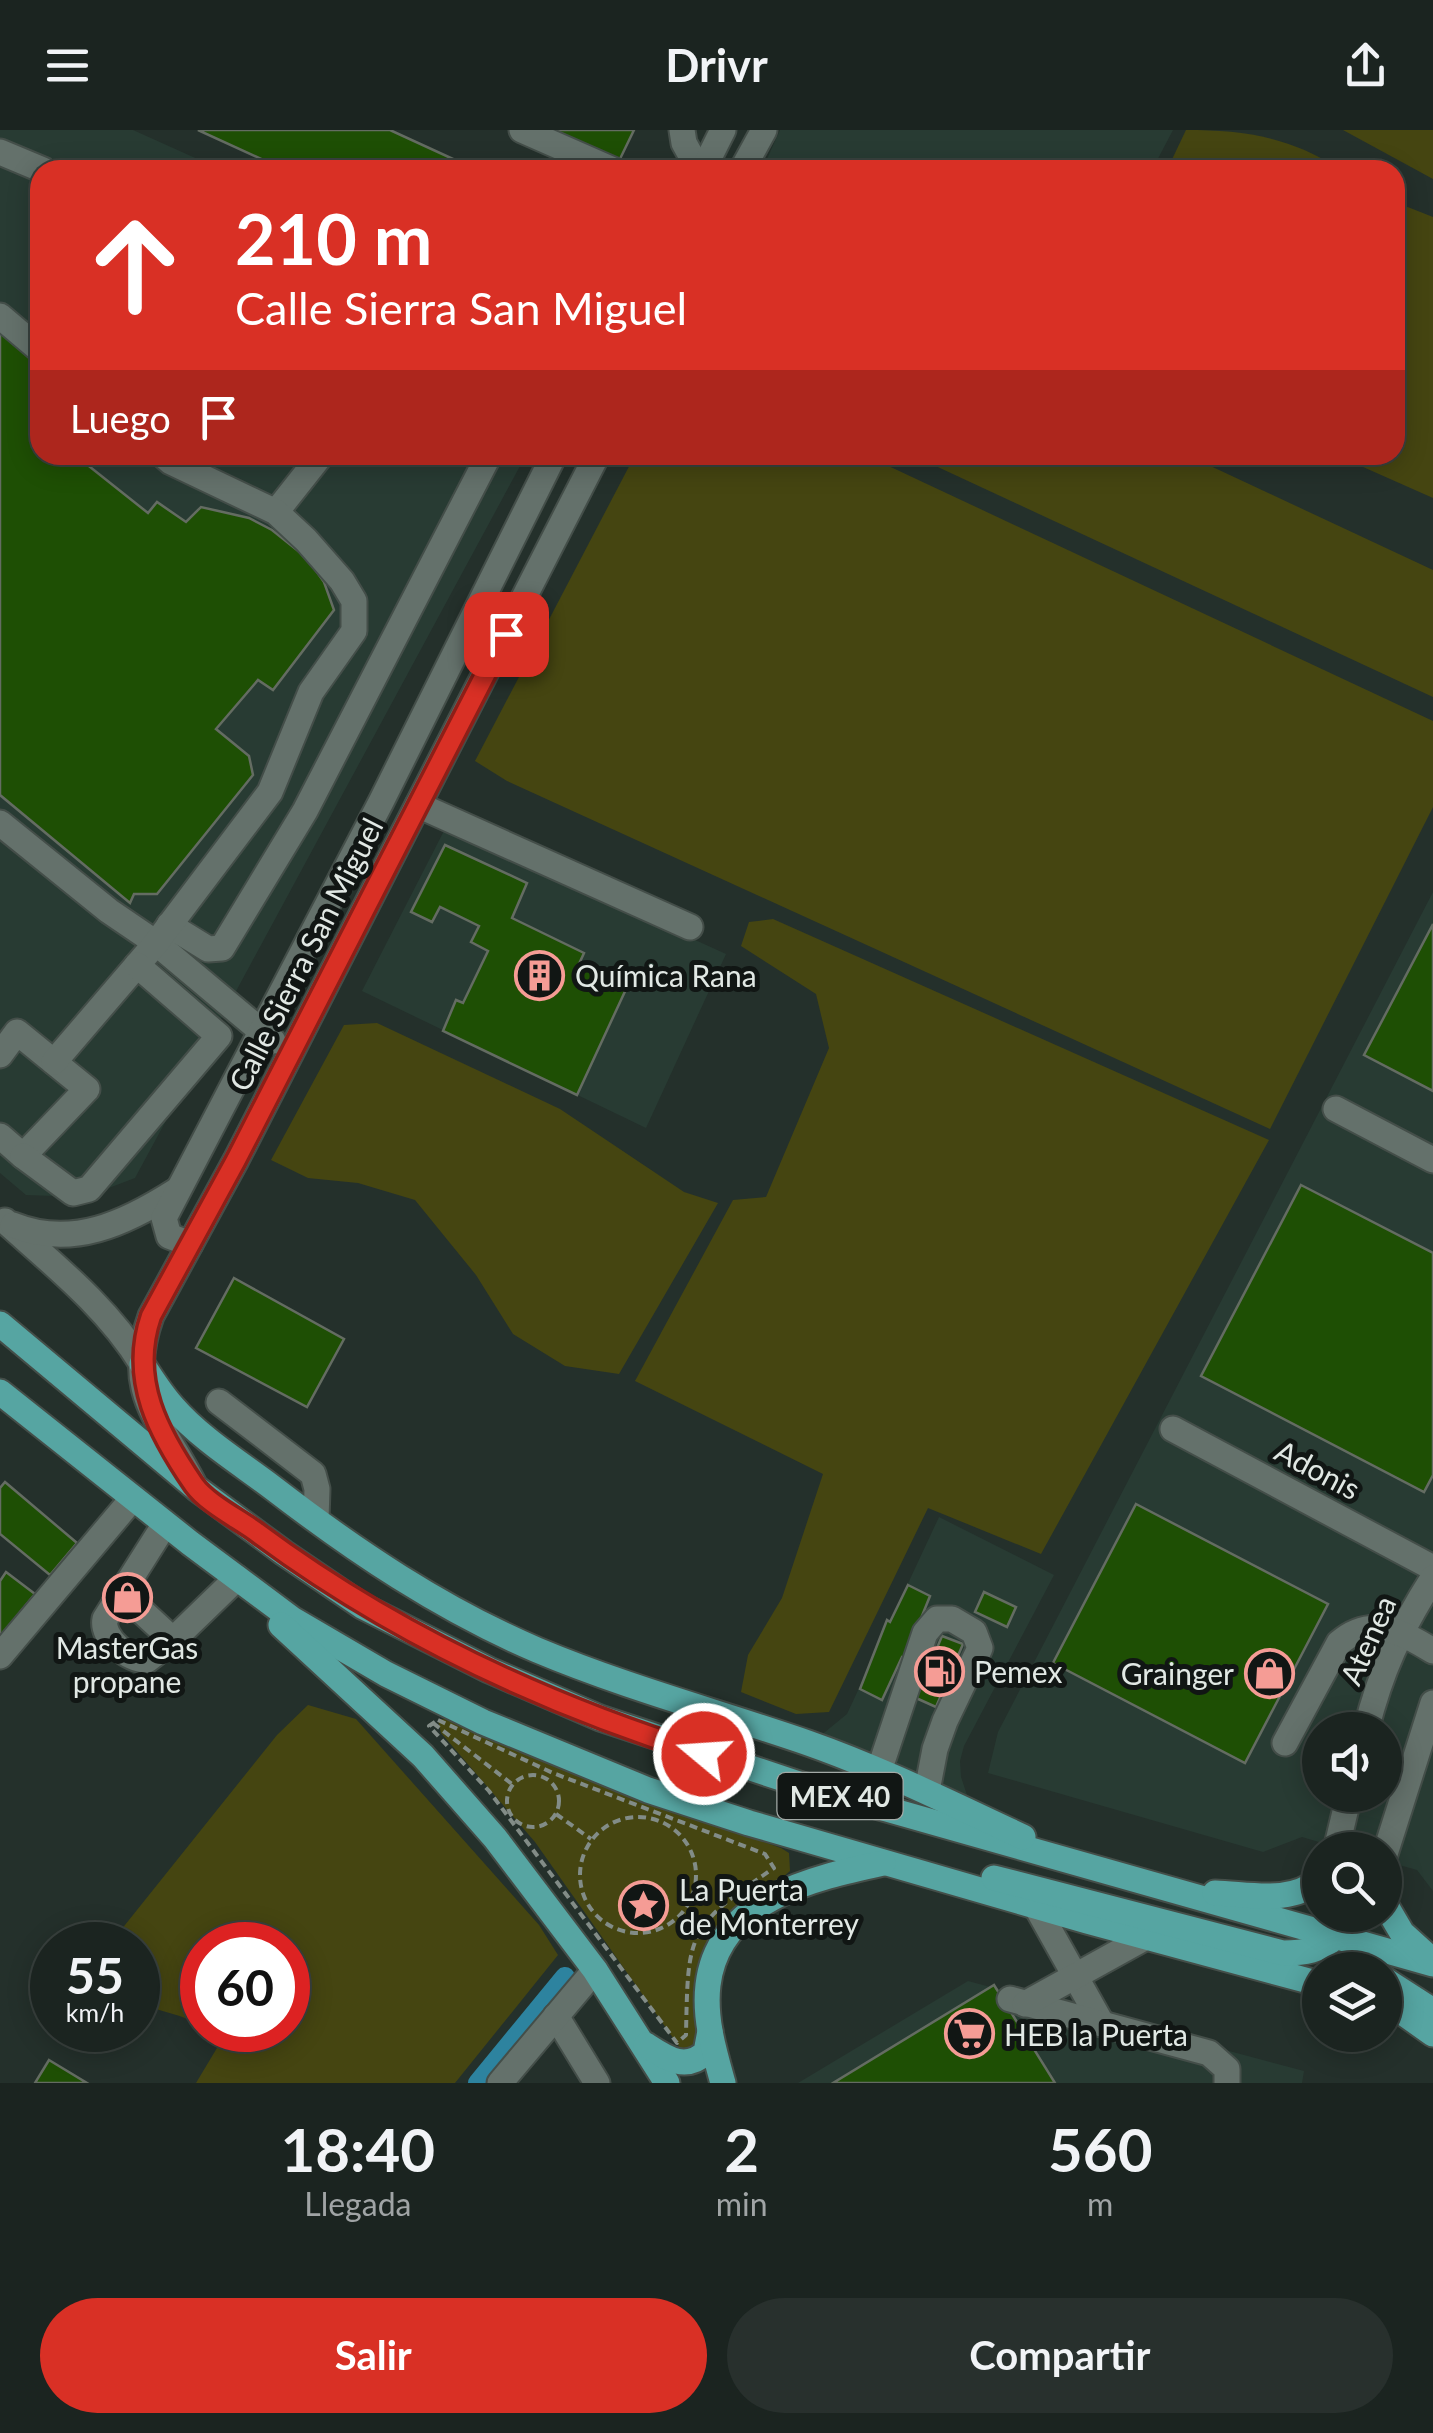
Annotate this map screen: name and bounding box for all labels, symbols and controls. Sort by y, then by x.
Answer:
icon: menu [40,38,95,93]
text: Drivr [665,38,768,92]
icon: share [1338,38,1393,93]
text: 210 m [235,196,432,280]
icon: ahead [70,200,200,330]
text: Calle Sierra San Miguel [235,281,687,335]
icon: arrive [191,390,246,445]
text: Luego [70,395,171,441]
pin [464,592,549,677]
icon: arrive [479,607,534,662]
street label: Calle Sierra San Miguel [221,812,389,1096]
building icon: Química Rana [514,949,566,1001]
place label: Química Rana [575,957,757,993]
street label: Adonis [1269,1432,1367,1506]
shop icon: MasterGas propane [101,1572,153,1624]
street label: Atenea [1332,1590,1402,1690]
place label: MasterGas propane [56,1629,198,1699]
fuel station icon: Pemex [913,1645,965,1697]
shop icon: Grainger [1243,1647,1295,1699]
place label: Pemex [974,1653,1062,1689]
place label: Grainger [1121,1655,1234,1691]
position arrow [652,1702,756,1806]
map controls [1302,1712,1402,2052]
button: sound [1302,1712,1402,1812]
road number: MEX 40 [778,1773,902,1819]
button: search [1302,1832,1402,1932]
place label: La Puerta de Monterrey [679,1871,859,1941]
place icon: La Puerta de Monterrey [618,1880,670,1932]
speed limit sign: 60 [180,1922,310,2052]
text: 55 [66,1945,124,2005]
button: layers [1302,1952,1402,2052]
text: km/h [66,1997,124,2027]
supermarket icon: HEB la Puerta [943,2008,995,2060]
place label: HEB la Puerta [1004,2016,1188,2052]
text: 18:40 [281,2113,435,2185]
text: 2 [724,2113,759,2185]
text: 560 [1048,2113,1152,2185]
text: Llegada [304,2184,411,2223]
text: min [716,2184,768,2223]
text: m [1087,2184,1113,2223]
button: Salir [40,2298,707,2413]
button: Compartir [727,2298,1393,2413]

